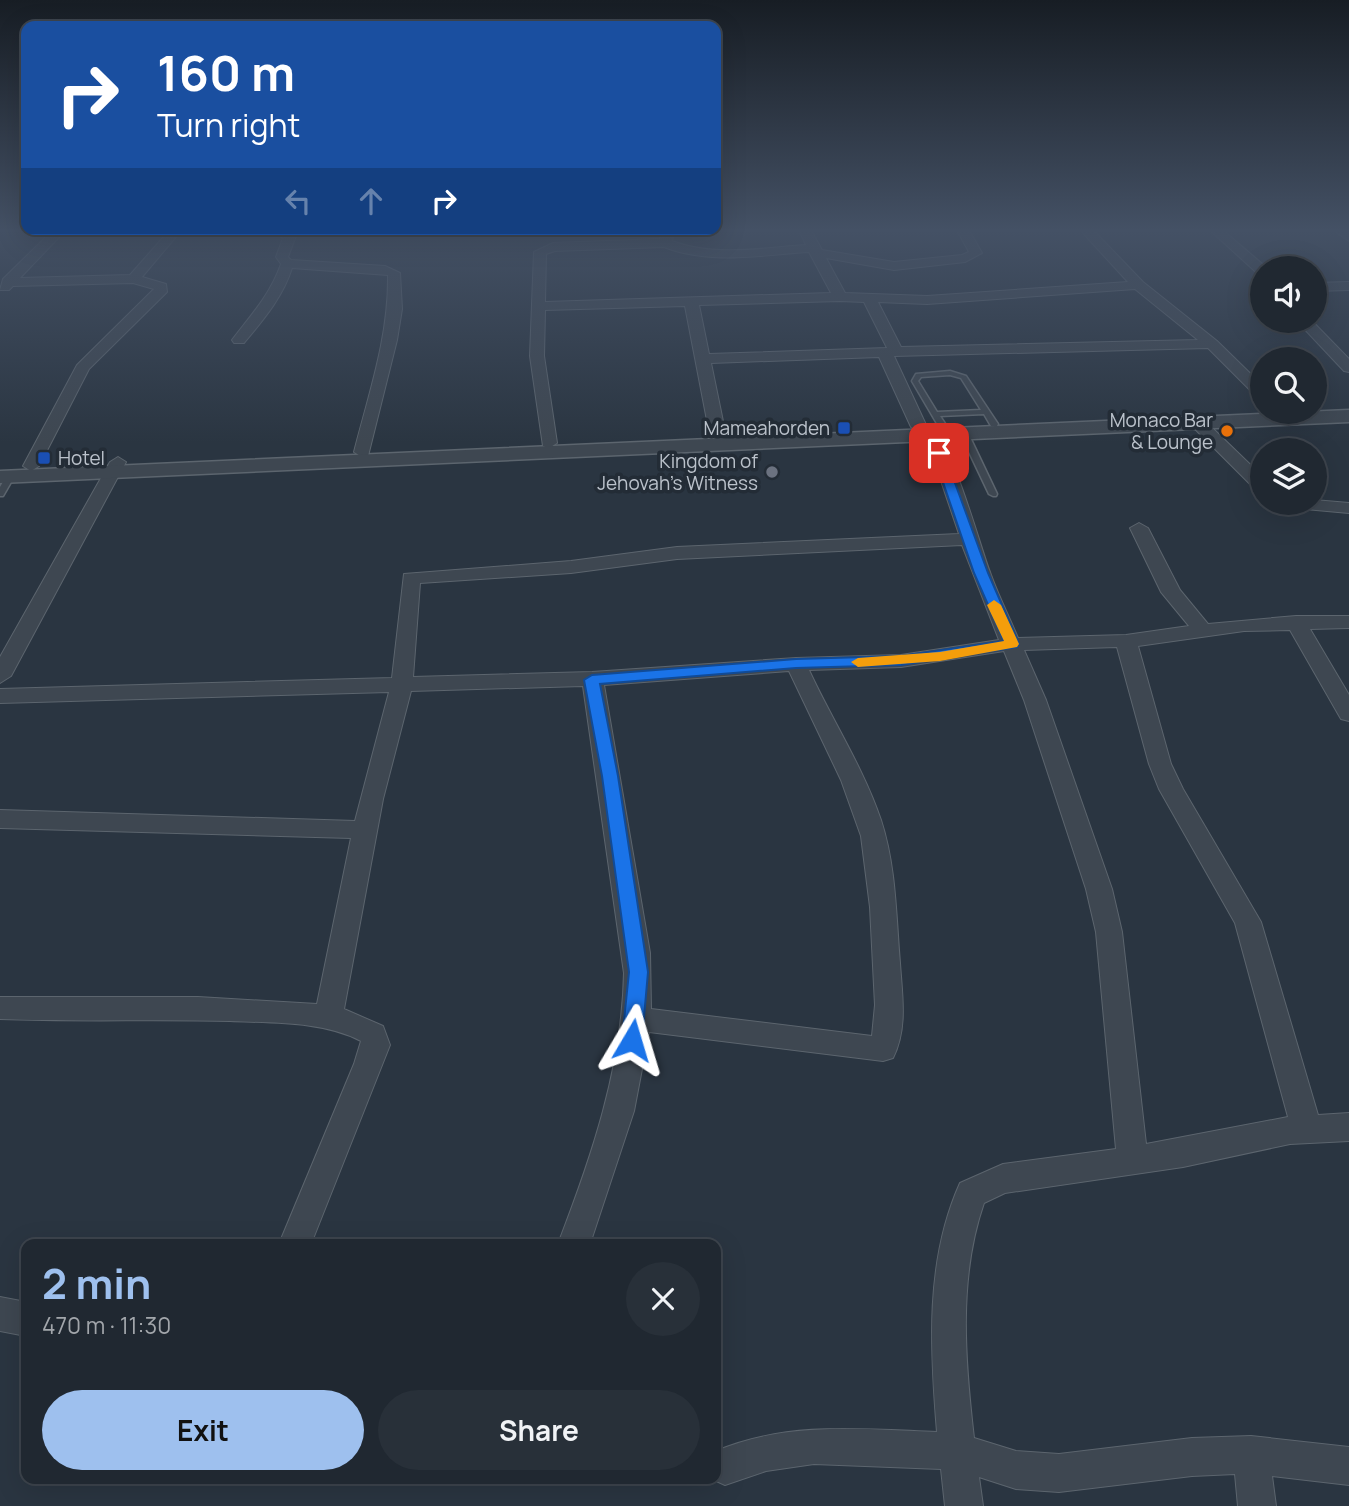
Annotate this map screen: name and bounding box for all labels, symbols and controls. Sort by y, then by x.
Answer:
text: 160 m [157,39,295,106]
icon: right [42,49,133,140]
text: Turn right [157,103,300,147]
icon: left [279,182,317,220]
icon: ahead [352,182,390,220]
icon: right [425,182,463,220]
map controls [1250,256,1327,515]
button: sound [1250,256,1327,333]
button: search [1250,347,1327,424]
place label: Monaco Bar & Lounge [1110,407,1213,455]
place label: Mameahorden [703,415,830,441]
marker: Mameahorden [836,420,852,436]
pin [909,423,969,483]
marker: Monaco Bar & Lounge [1219,423,1235,439]
icon: arrive [920,434,958,472]
button: layers [1250,438,1327,515]
place label: Hotel [58,445,105,471]
place label: Kingdom of Jehovah's Witness [597,448,758,496]
marker: Hotel [36,450,52,466]
marker: Kingdom of Jehovah's Witness [764,464,780,480]
position arrow [595,1003,669,1077]
text: 2 min [42,1254,151,1312]
button: close [626,1262,700,1336]
text: 470 m · 11:30 [42,1309,171,1341]
button: Exit [42,1390,364,1470]
button: Share [378,1390,700,1470]

